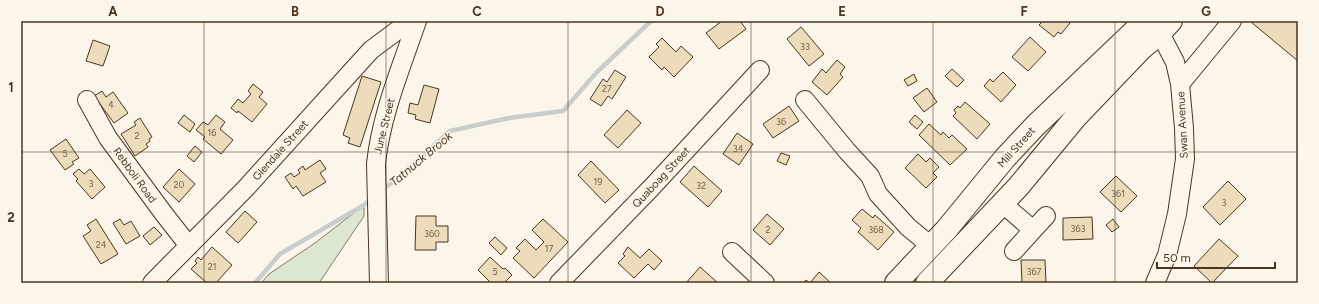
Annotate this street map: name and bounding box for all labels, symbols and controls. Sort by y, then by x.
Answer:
text: A [108,4,118,19]
text: B [291,4,299,19]
text: C [472,4,482,19]
text: D [655,4,665,19]
text: E [838,4,846,19]
text: F [1020,4,1028,19]
text: G [1201,4,1211,19]
house number: 33 [800,41,810,52]
text: 1 [8,80,14,95]
house number: 27 [602,83,612,94]
street label: Swan Avenue [1174,91,1191,159]
street label: June Street [371,97,398,156]
house number: 4 [108,99,114,110]
house number: 36 [776,116,786,127]
street label: Glendale Street [250,117,311,183]
street label: Mill Street [995,124,1038,170]
house number: 16 [208,127,216,138]
water label: Tatnuck Brook [387,128,456,189]
house number: 2 [134,130,140,141]
house number: 34 [733,143,744,154]
street label: Quaboag Street [630,144,693,211]
street label: Rebboli Road [110,145,159,205]
house number: 5 [62,148,68,159]
house number: 19 [594,176,602,187]
house number: 3 [89,178,94,189]
house number: 20 [174,179,185,190]
house number: 32 [696,180,706,191]
house number: 361 [1111,188,1125,199]
house number: 3 [1222,197,1227,208]
text: 2 [7,210,15,225]
house number: 363 [1071,223,1086,234]
house number: 2 [765,224,771,235]
house number: 368 [868,224,884,235]
house number: 360 [424,228,440,239]
house number: 24 [96,239,107,250]
house number: 17 [545,243,553,254]
scale bar [1157,244,1275,270]
text: 50 m [1163,251,1191,265]
house number: 21 [208,261,216,272]
house number: 5 [492,266,498,277]
house number: 367 [1027,266,1042,277]

